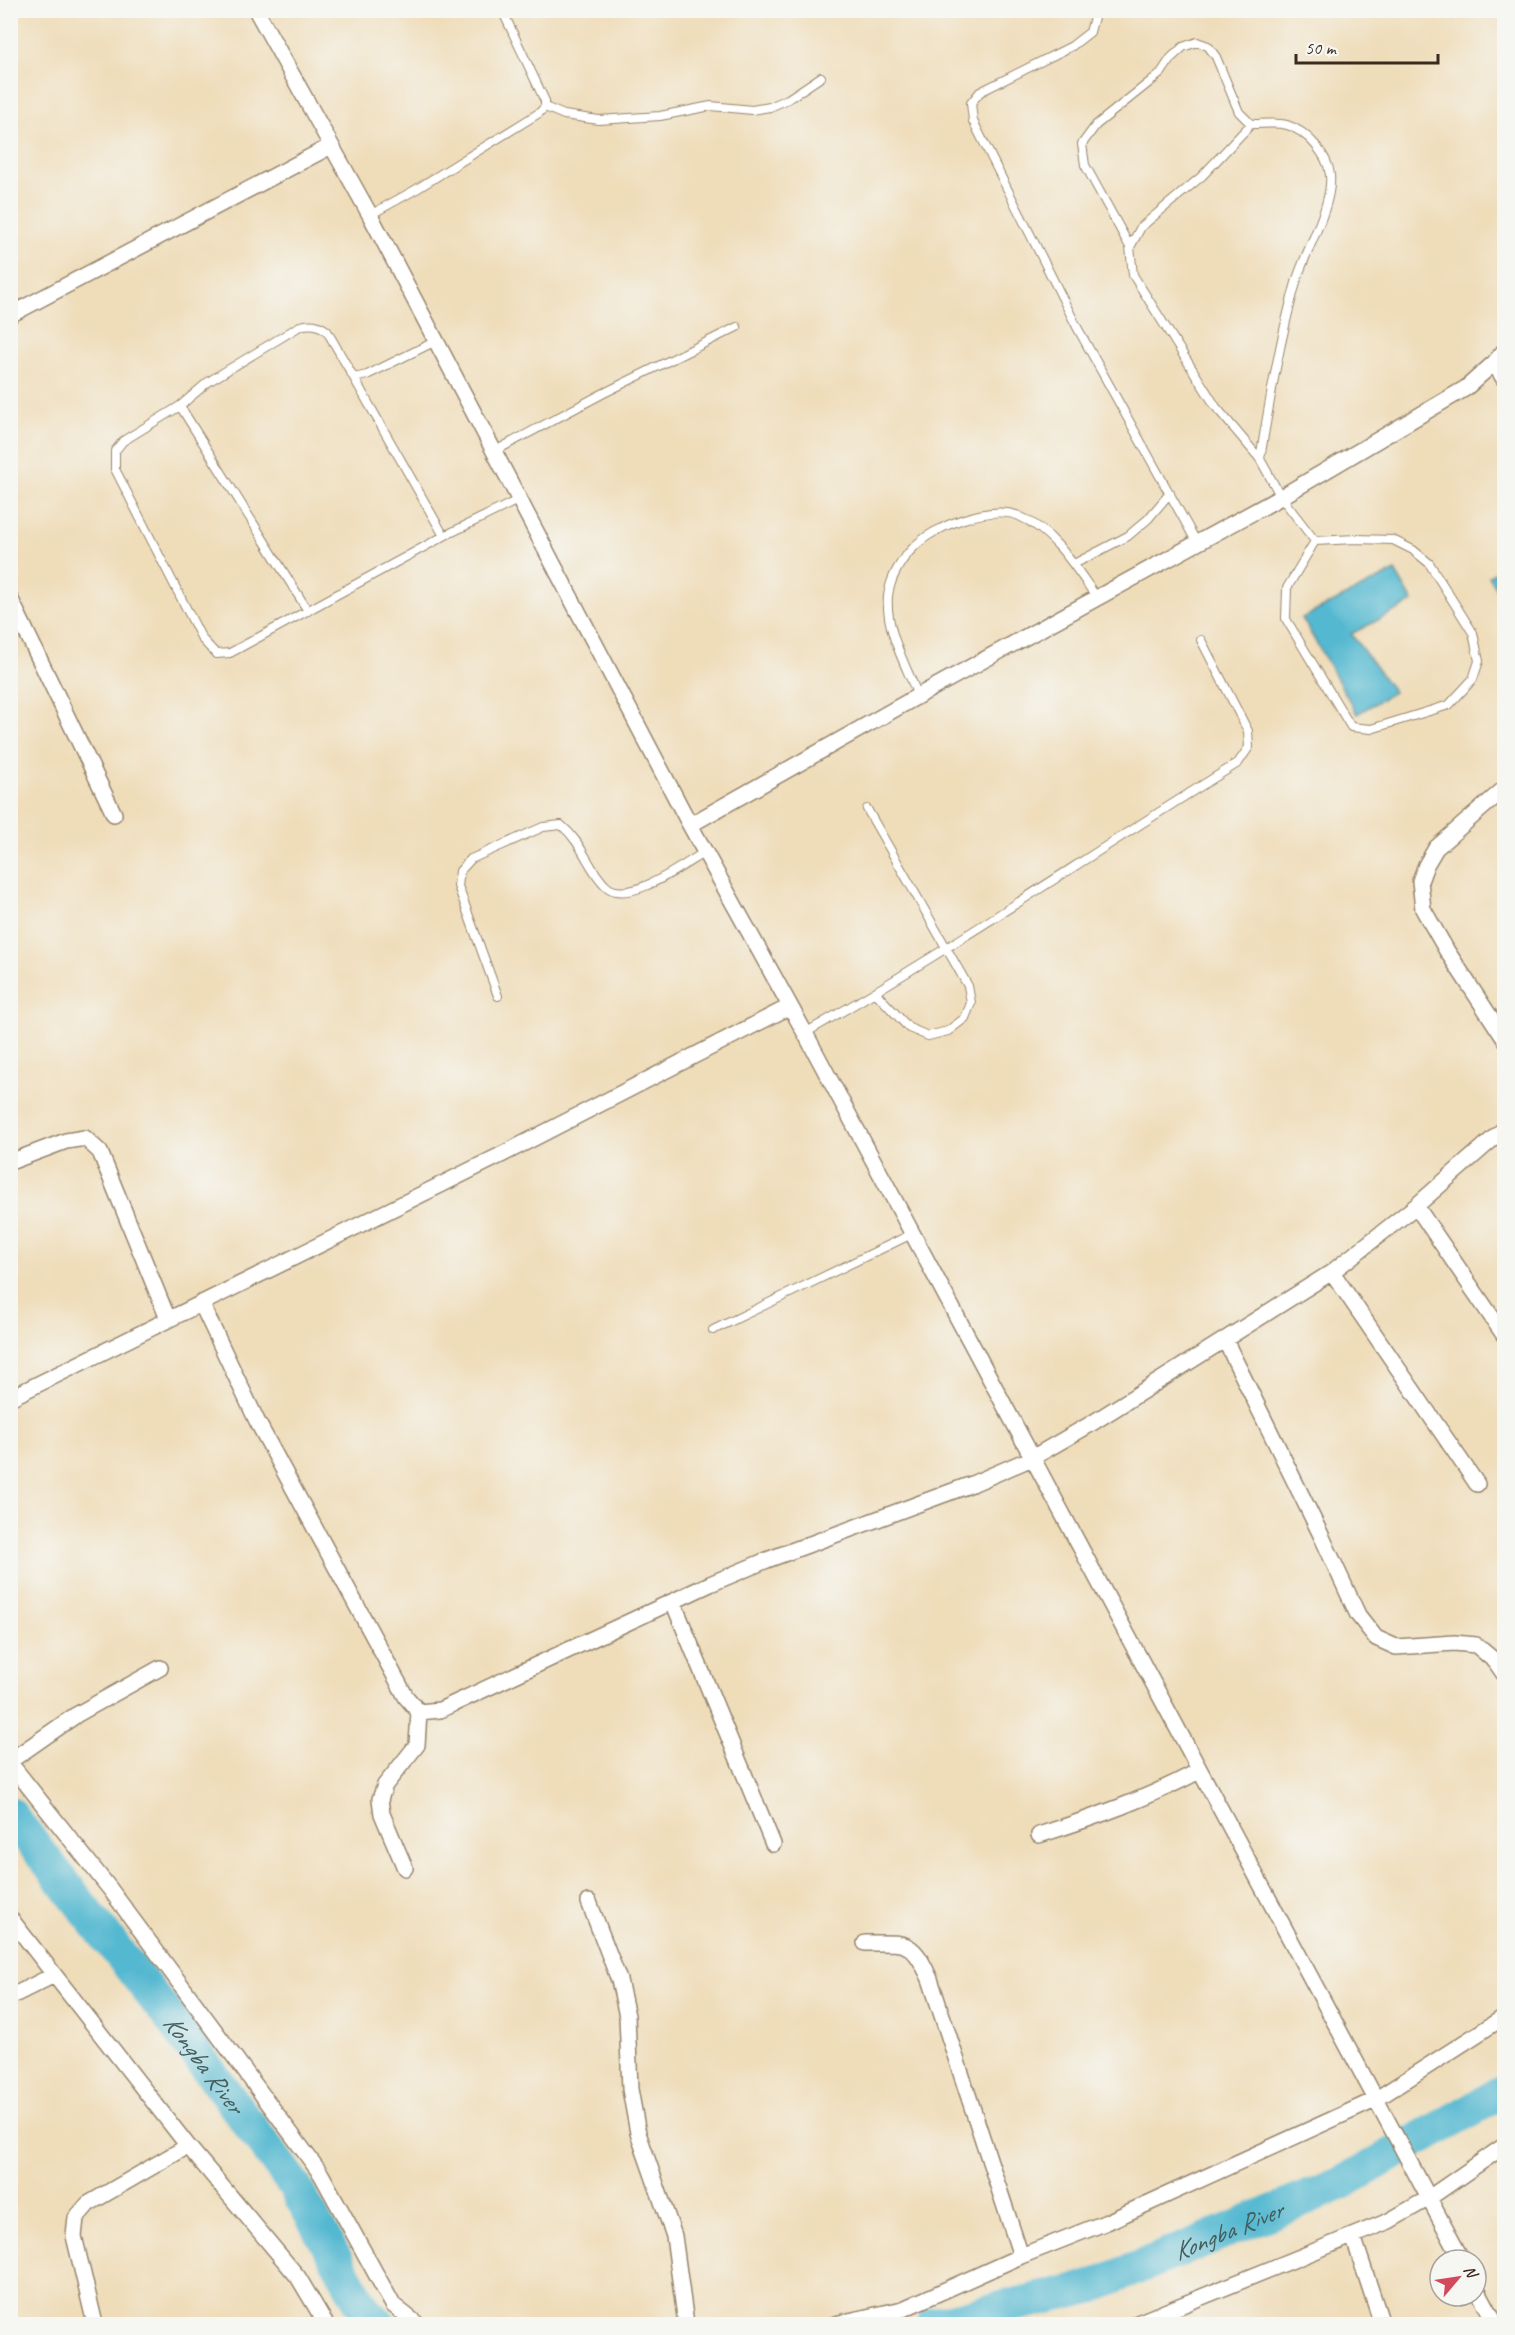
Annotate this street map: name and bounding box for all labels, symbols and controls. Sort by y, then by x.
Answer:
scale bar [1296,27,1438,65]
text: 50 m [1305,37,1338,59]
water label: Kongba River [156,2007,254,2123]
water label: Kongba River [1168,2192,1290,2268]
north arrow [1428,2248,1488,2308]
text: N [1459,2262,1483,2283]

